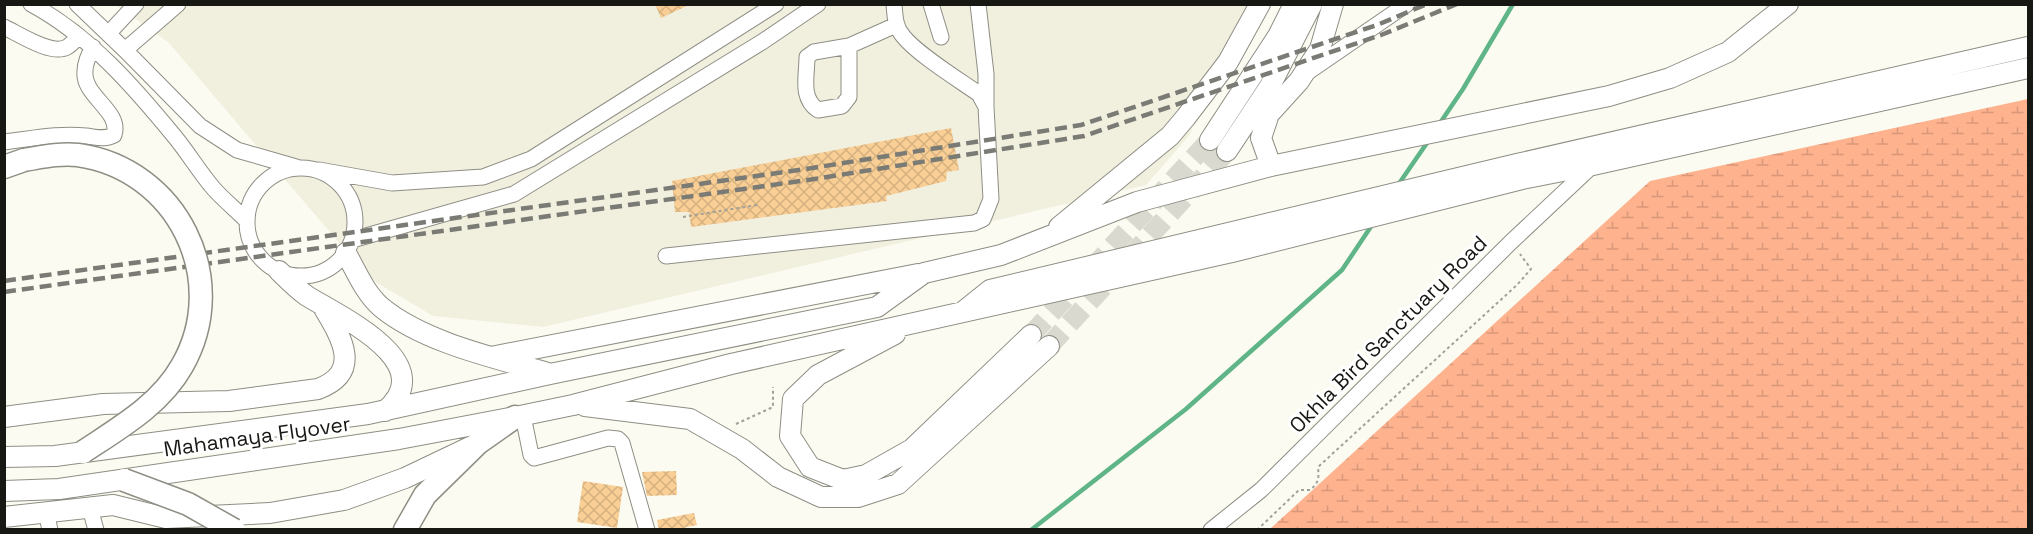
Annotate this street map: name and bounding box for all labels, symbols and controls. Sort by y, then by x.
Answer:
street label: Okhla Bird Sanctuary Road [1283,229,1493,439]
street label: Mahamaya Flyover [162,410,352,462]

